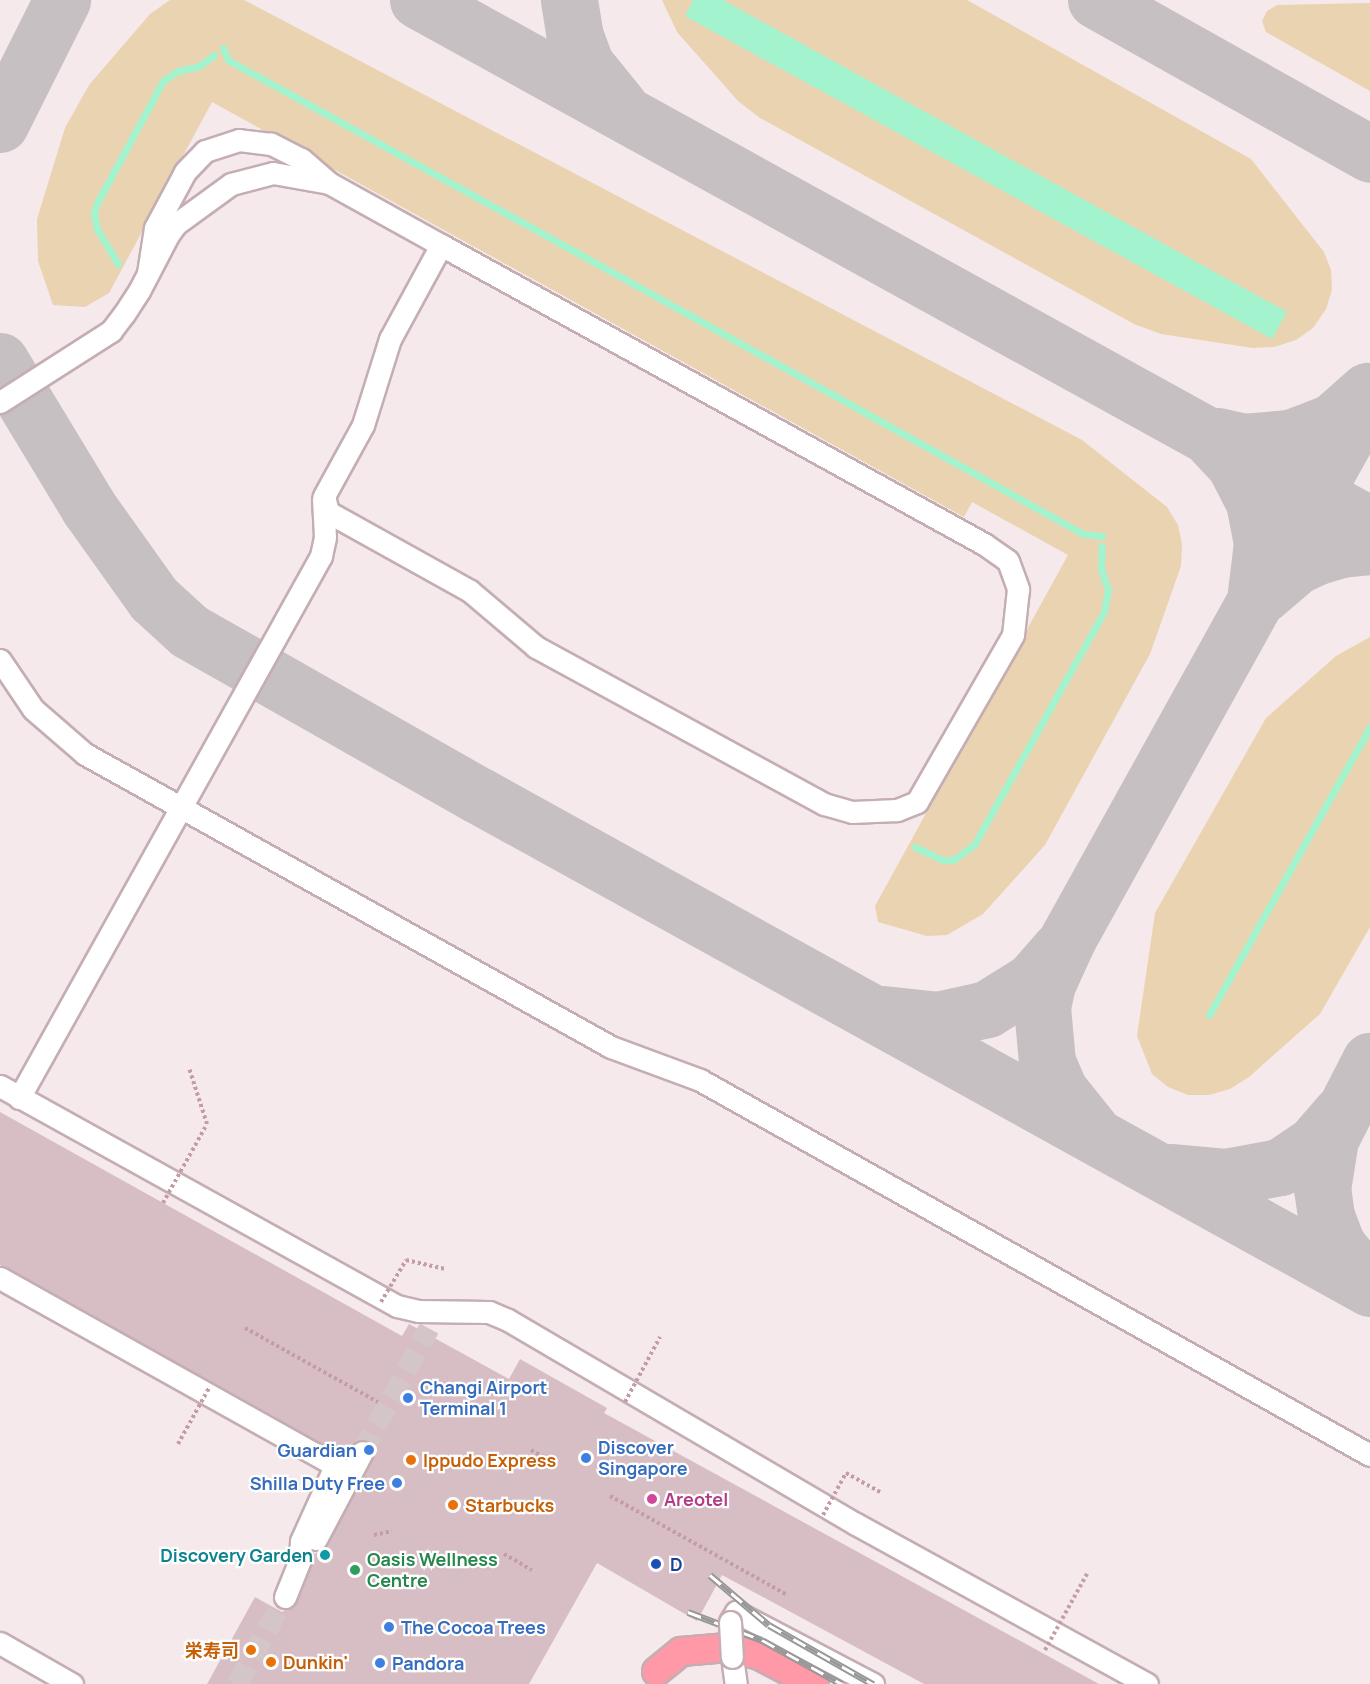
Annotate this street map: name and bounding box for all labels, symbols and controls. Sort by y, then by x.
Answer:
place label: Changi Airport Terminal 1 [420,1377,547,1420]
marker: Changi Airport Terminal 1 [401,1391,415,1405]
place label: Discover Singapore [598,1437,688,1480]
place label: Guardian [277,1439,357,1461]
marker: Guardian [362,1443,376,1457]
place label: Ippudo Express [423,1449,556,1471]
marker: Discover Singapore [579,1451,593,1465]
marker: Ippudo Express [404,1453,418,1467]
place label: Shilla Duty Free [250,1472,385,1494]
marker: Shilla Duty Free [390,1476,404,1490]
place label: Areotel [664,1488,728,1510]
marker: Areotel [645,1492,659,1506]
place label: Starbucks [465,1494,554,1516]
marker: Starbucks [446,1498,460,1512]
place label: Discovery Garden [160,1544,313,1566]
marker: Discovery Garden [318,1548,332,1562]
place label: Oasis Wellness Centre [367,1549,498,1592]
place label: D [670,1553,683,1575]
marker: D [647,1555,665,1573]
marker: Oasis Wellness Centre [348,1563,362,1577]
place label: The Cocoa Trees [401,1616,546,1638]
marker: The Cocoa Trees [382,1620,396,1634]
place label: 栄寿司 [185,1639,239,1661]
marker: 栄寿司 [244,1643,258,1657]
place label: Dunkin' [283,1651,348,1673]
place label: Pandora [392,1652,464,1674]
marker: Dunkin' [264,1655,278,1669]
marker: Pandora [373,1656,387,1670]

